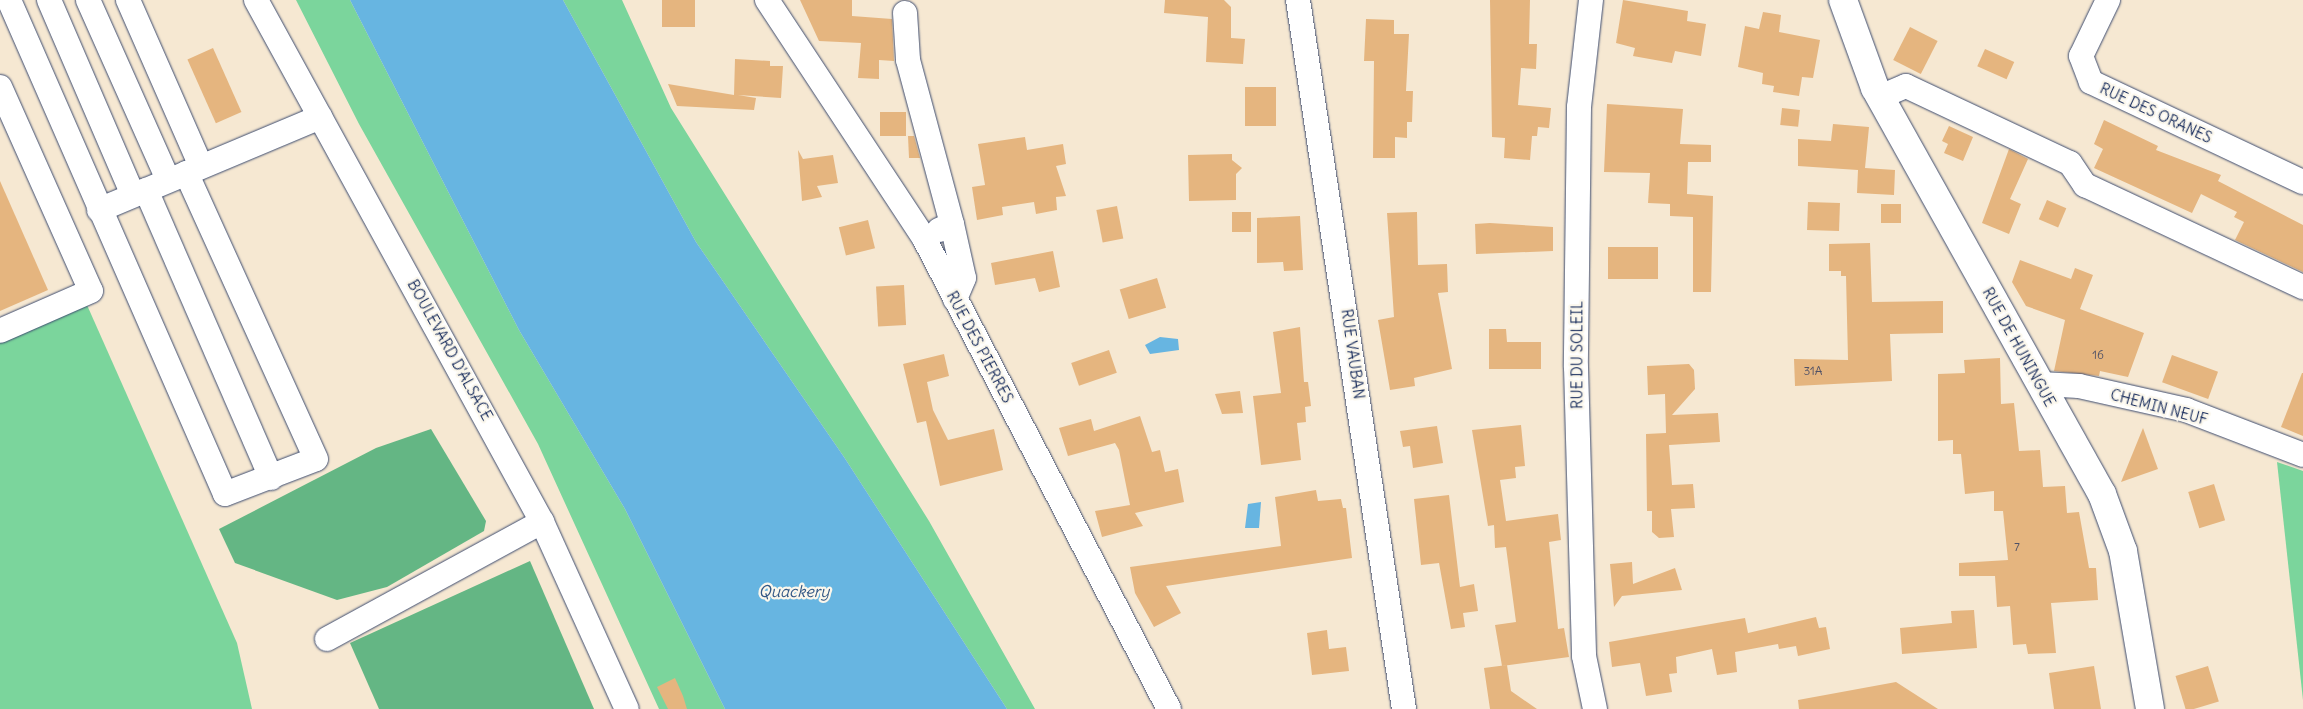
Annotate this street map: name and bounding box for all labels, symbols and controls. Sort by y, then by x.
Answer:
street label: RUE DES ORANES [2097,79,2215,147]
street label: BOULEVARD D'ALSACE [404,276,496,424]
street label: RUE DE HUNINGUE [1979,284,2059,410]
street label: RUE DES PIERRES [943,288,1017,406]
street label: RUE DU SOLEIL [1568,301,1586,409]
street label: RUE VAUBAN [1338,308,1368,400]
house number: 16 [2092,348,2104,362]
house number: 31A [1803,364,1823,378]
street label: CHEMIN NEUF [2108,385,2210,429]
house number: 7 [2014,540,2020,554]
water label: Quackery [759,581,829,601]

